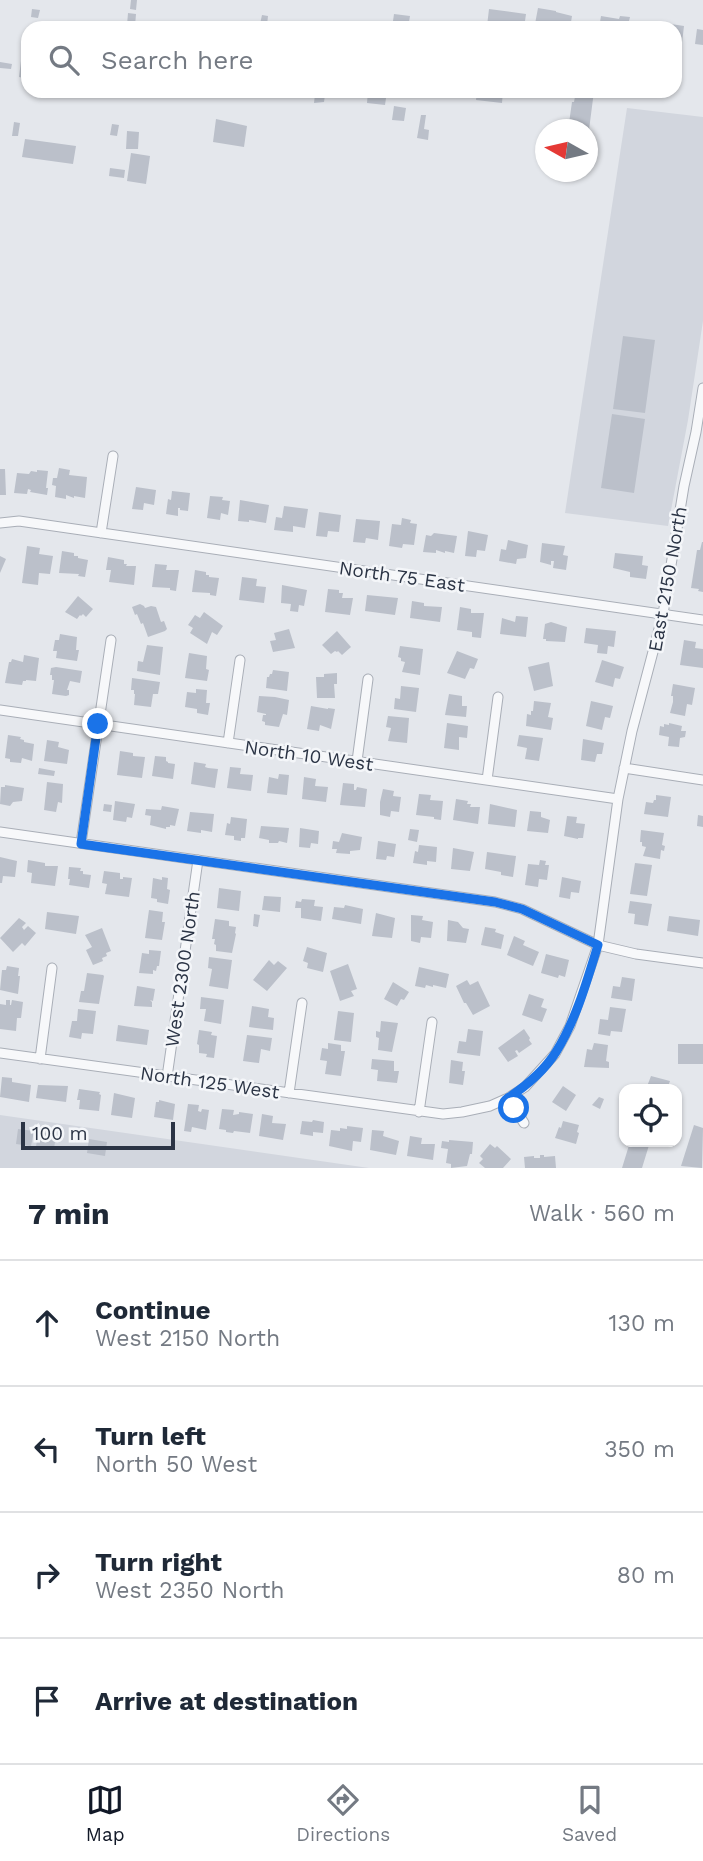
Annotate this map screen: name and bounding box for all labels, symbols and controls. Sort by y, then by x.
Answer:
search box [21,21,682,98]
icon: search [45,41,83,79]
text: Search here [101,45,253,75]
north arrow [535,119,598,182]
street label: East 2150 North [643,505,692,654]
street label: North 75 East [338,556,466,597]
route end [82,708,113,739]
street label: North 10 West [243,735,375,776]
street label: West 2300 North [160,890,205,1049]
street label: North 125 West [139,1061,281,1104]
map controls [619,1084,682,1147]
button: locate [619,1084,682,1147]
route start [498,1092,529,1123]
scale bar [21,1119,175,1151]
text: 100 m [32,1122,88,1145]
text: 7 min [28,1196,110,1231]
text: Walk · 560 m [529,1200,675,1227]
text: Continue [95,1295,211,1325]
icon: ahead [28,1304,66,1342]
text: 130 m [609,1310,675,1337]
text: West 2150 North [95,1325,280,1352]
text: Turn left [95,1421,206,1451]
icon: left [28,1430,66,1468]
text: 350 m [604,1436,675,1463]
text: North 50 West [95,1451,257,1478]
text: Turn right [95,1547,222,1577]
icon: right [28,1556,66,1594]
text: 80 m [617,1562,675,1589]
text: West 2350 North [95,1577,285,1604]
icon: arrive [28,1682,66,1720]
text: Arrive at destination [95,1686,358,1716]
tab: Map [86,1781,125,1846]
tab: Directions [296,1781,390,1846]
tab: Saved [562,1781,617,1846]

